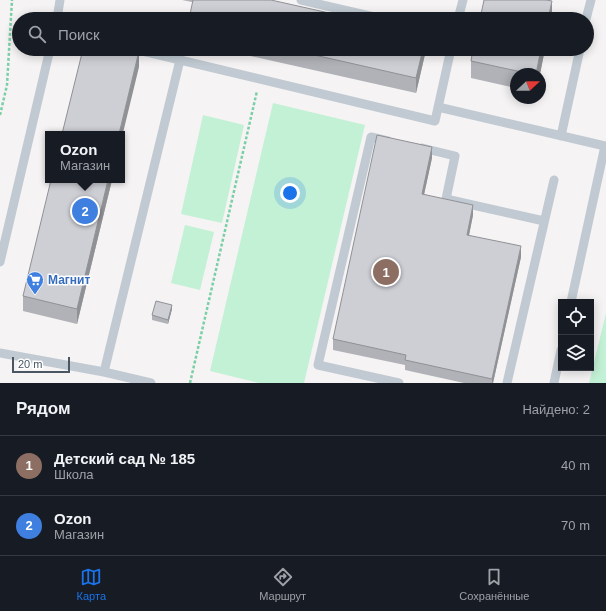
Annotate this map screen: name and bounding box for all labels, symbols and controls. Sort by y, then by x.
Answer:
search box [12,12,594,56]
icon: search [26,23,48,45]
text: Поиск [58,26,100,43]
north arrow [510,68,546,104]
popup [45,131,125,183]
text: Ozon [60,141,97,158]
text: Магазин [60,158,110,173]
your location [280,183,300,203]
pin: 2 [72,196,98,226]
pin: 1 [373,257,399,287]
supermarket icon: Магнит [25,270,45,295]
place label: Магнит [48,273,90,287]
map controls [558,299,594,371]
button: locate [558,299,594,335]
button: layers [558,335,594,371]
scale bar [12,355,70,374]
text: 20 m [18,358,42,370]
text: Рядом [16,399,71,418]
text: Найдено: 2 [522,402,590,417]
text: Детский сад № 185 [54,450,195,467]
text: 1 [25,458,33,473]
text: 40 m [561,458,590,473]
text: Школа [54,467,94,482]
text: Ozon [54,510,92,527]
text: 2 [25,518,33,533]
text: 70 m [561,518,590,533]
text: Магазин [54,527,104,542]
tab: Карта [77,566,106,602]
tab: Маршрут [259,566,306,602]
tab: Сохранённые [459,566,529,602]

